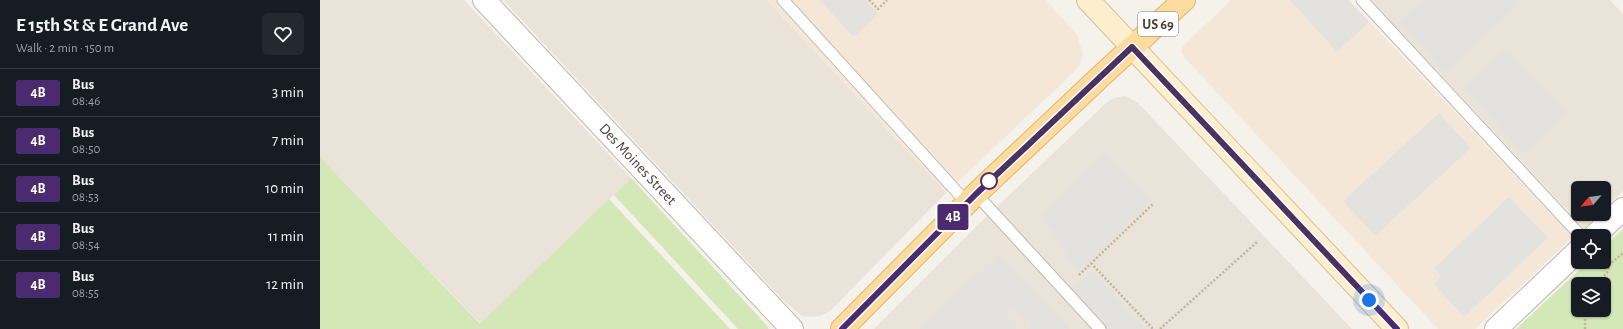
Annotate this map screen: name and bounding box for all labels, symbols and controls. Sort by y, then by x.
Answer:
road number: US 69 [1138,12,1178,36]
button: heart [262,13,304,55]
text: E 15th St & E Grand Ave [16,16,188,35]
text: Walk · 2 min · 150 m [16,42,114,55]
text: Bus [72,77,94,92]
text: 3 min [272,85,304,100]
text: 4B [30,86,46,100]
text: 08:46 [72,95,100,108]
street label: Des Moines Street [596,121,679,208]
text: Bus [72,125,94,140]
text: 7 min [272,133,304,148]
text: 4B [30,134,46,148]
text: 08:50 [72,143,100,156]
unlabelled marker [980,172,998,190]
text: Bus [72,173,94,188]
text: 10 min [265,181,304,196]
north arrow [1571,181,1611,221]
map controls [1571,181,1611,317]
text: 4B [30,182,46,196]
text: 08:53 [72,191,99,204]
line badge: 4B [935,204,971,230]
text: 4B [945,210,961,224]
text: Bus [72,221,94,236]
text: 11 min [268,229,304,244]
button: locate [1571,229,1611,269]
text: 4B [30,230,46,244]
text: 08:54 [72,239,100,252]
text: Bus [72,269,94,284]
text: 12 min [266,277,304,292]
button: layers [1571,277,1611,317]
text: 4B [30,278,46,292]
text: 08:55 [72,287,99,300]
your location [1359,290,1379,310]

